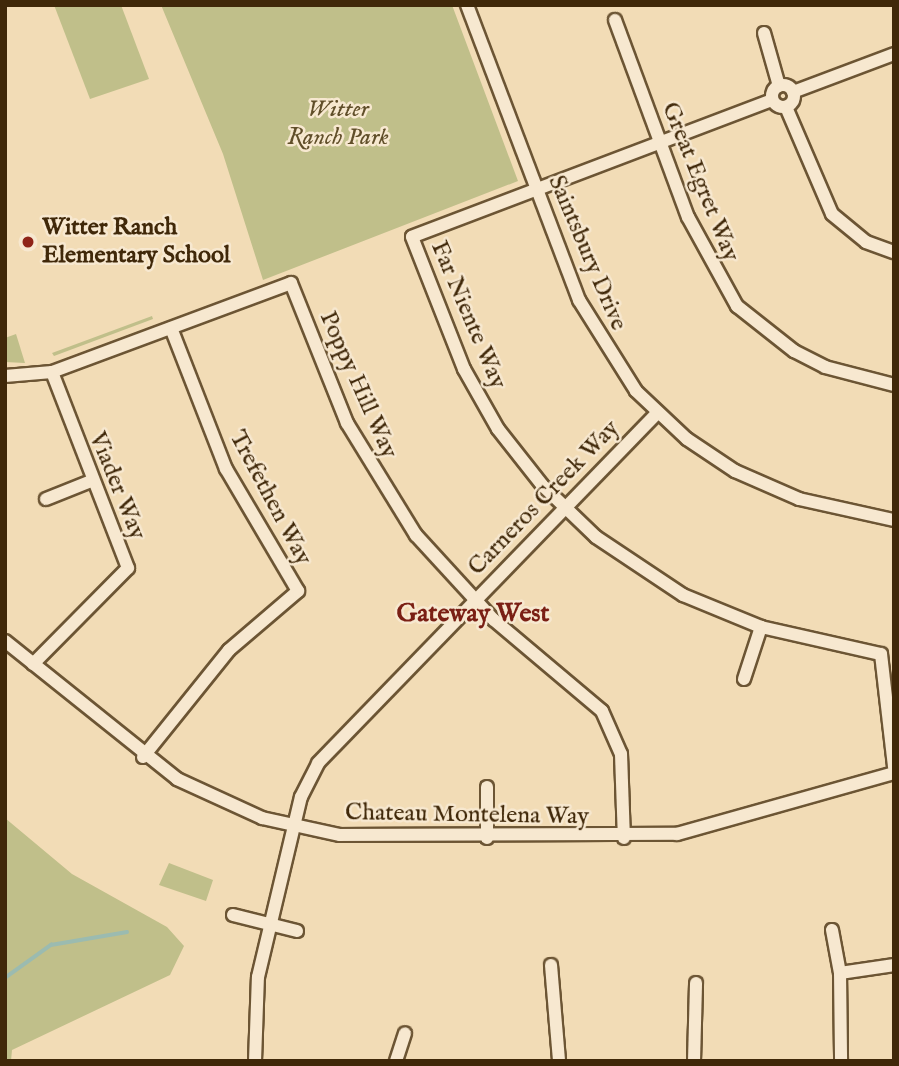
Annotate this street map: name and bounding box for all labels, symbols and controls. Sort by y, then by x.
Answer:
park label: Witter Ranch Park [287,96,389,152]
street label: Great Egret Way [655,98,745,266]
street label: Saintsbury Drive [541,171,633,335]
place label: Witter Ranch Elementary School [42,214,230,270]
marker: Witter Ranch Elementary School [20,234,36,250]
street label: Far Niente Way [424,237,512,393]
street label: Poppy Hill Way [313,307,403,463]
street label: Carneros Creek Way [462,414,626,582]
street label: Trefethen Way [222,426,318,570]
street label: Viader Way [82,428,152,544]
district label: Gateway West [397,598,549,630]
street label: Chateau Montelena Way [345,798,589,832]

